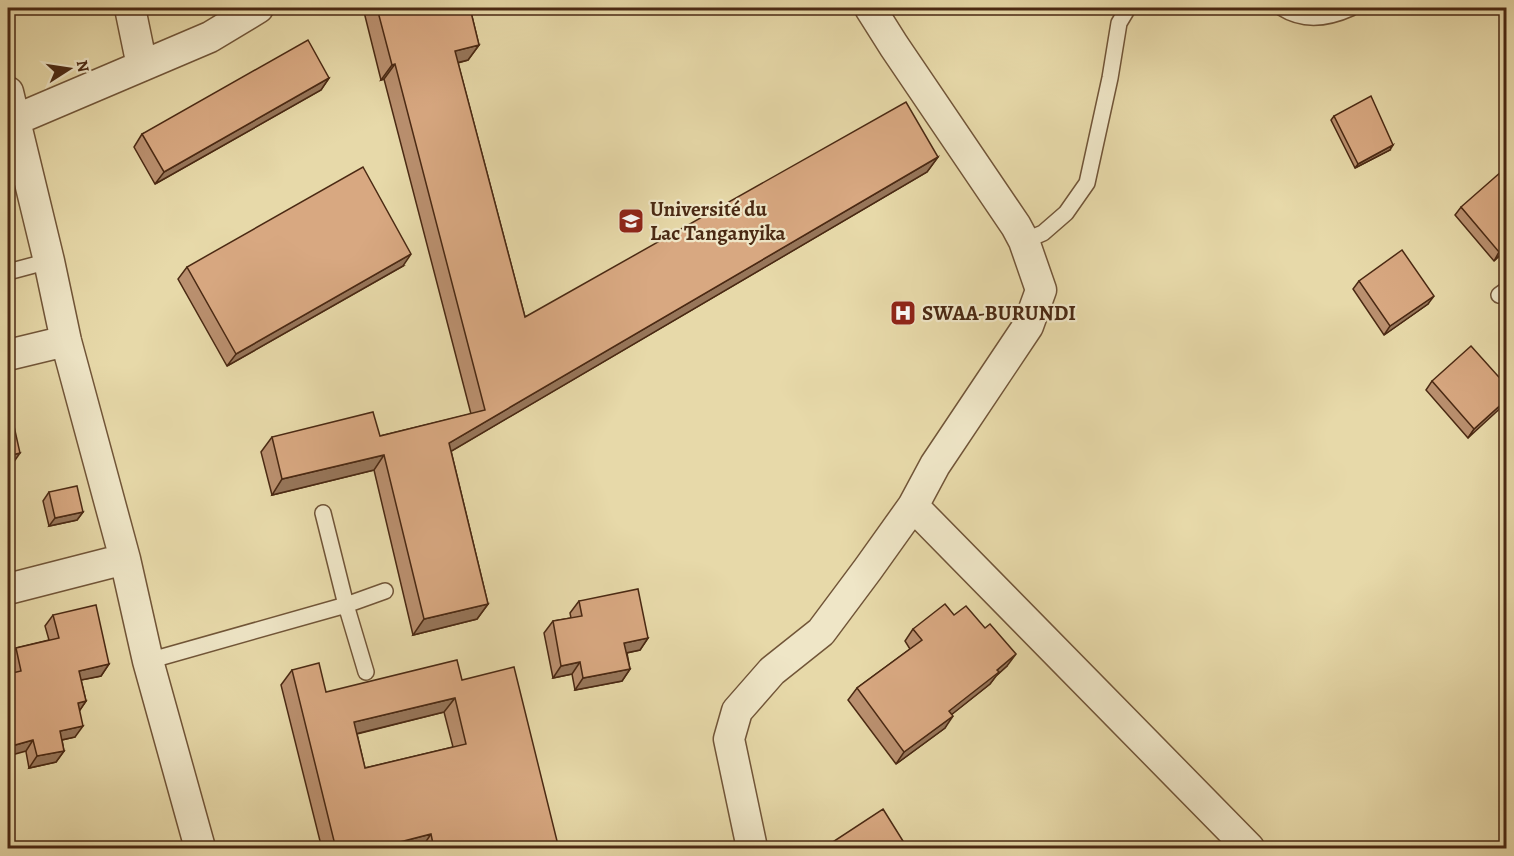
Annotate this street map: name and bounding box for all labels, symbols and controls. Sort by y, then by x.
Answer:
north arrow [39,39,99,99]
text: N [71,58,95,74]
place label: Université du Lac Tanganyika [650,195,787,247]
school or university icon: Université du Lac Tanganyika [616,206,646,236]
hospital icon: SWAA-BURUNDI [888,298,918,328]
place label: SWAA-BURUNDI [922,299,1076,327]

